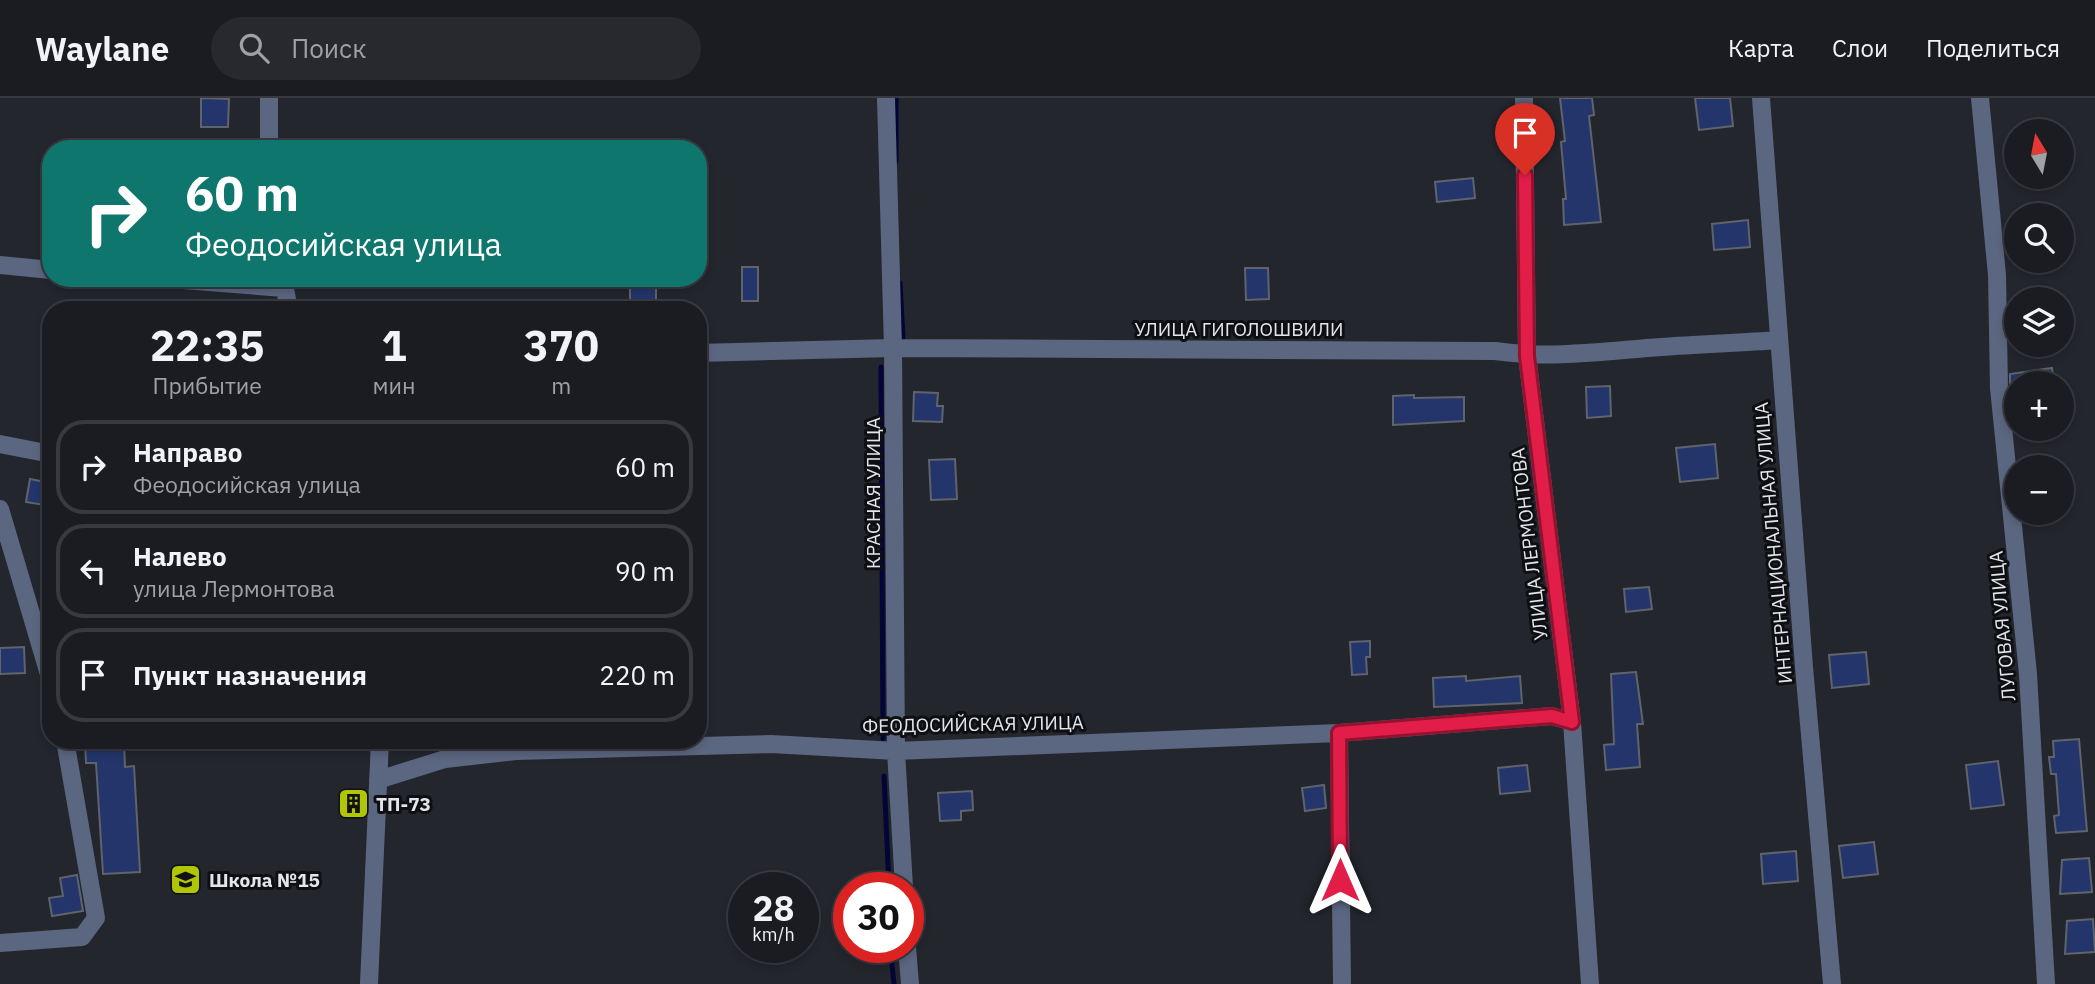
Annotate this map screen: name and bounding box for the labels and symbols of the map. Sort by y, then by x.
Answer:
pin [1495,103,1555,175]
north arrow [2004,119,2074,189]
street label: УЛИЦА ГИГОЛОШВИЛИ [1134,317,1344,341]
street label: ИНТЕРНАЦИОНАЛЬНАЯ УЛИЦА [1749,401,1797,685]
street label: КРАСНАЯ УЛИЦА [861,417,885,569]
street label: УЛИЦА ЛЕРМОНТОВА [1505,446,1553,642]
street label: ЛУГОВАЯ УЛИЦА [1983,550,2021,702]
street label: ФЕОДОСИЙСКАЯ УЛИЦА [862,710,1084,738]
building icon: ТП-73 [336,787,370,821]
place label: ТП-73 [376,792,431,816]
position arrow [1303,843,1377,917]
school or university icon: Школа №15 [169,863,203,897]
place label: Школа №15 [209,868,320,892]
speed limit sign: 30 [833,872,924,963]

